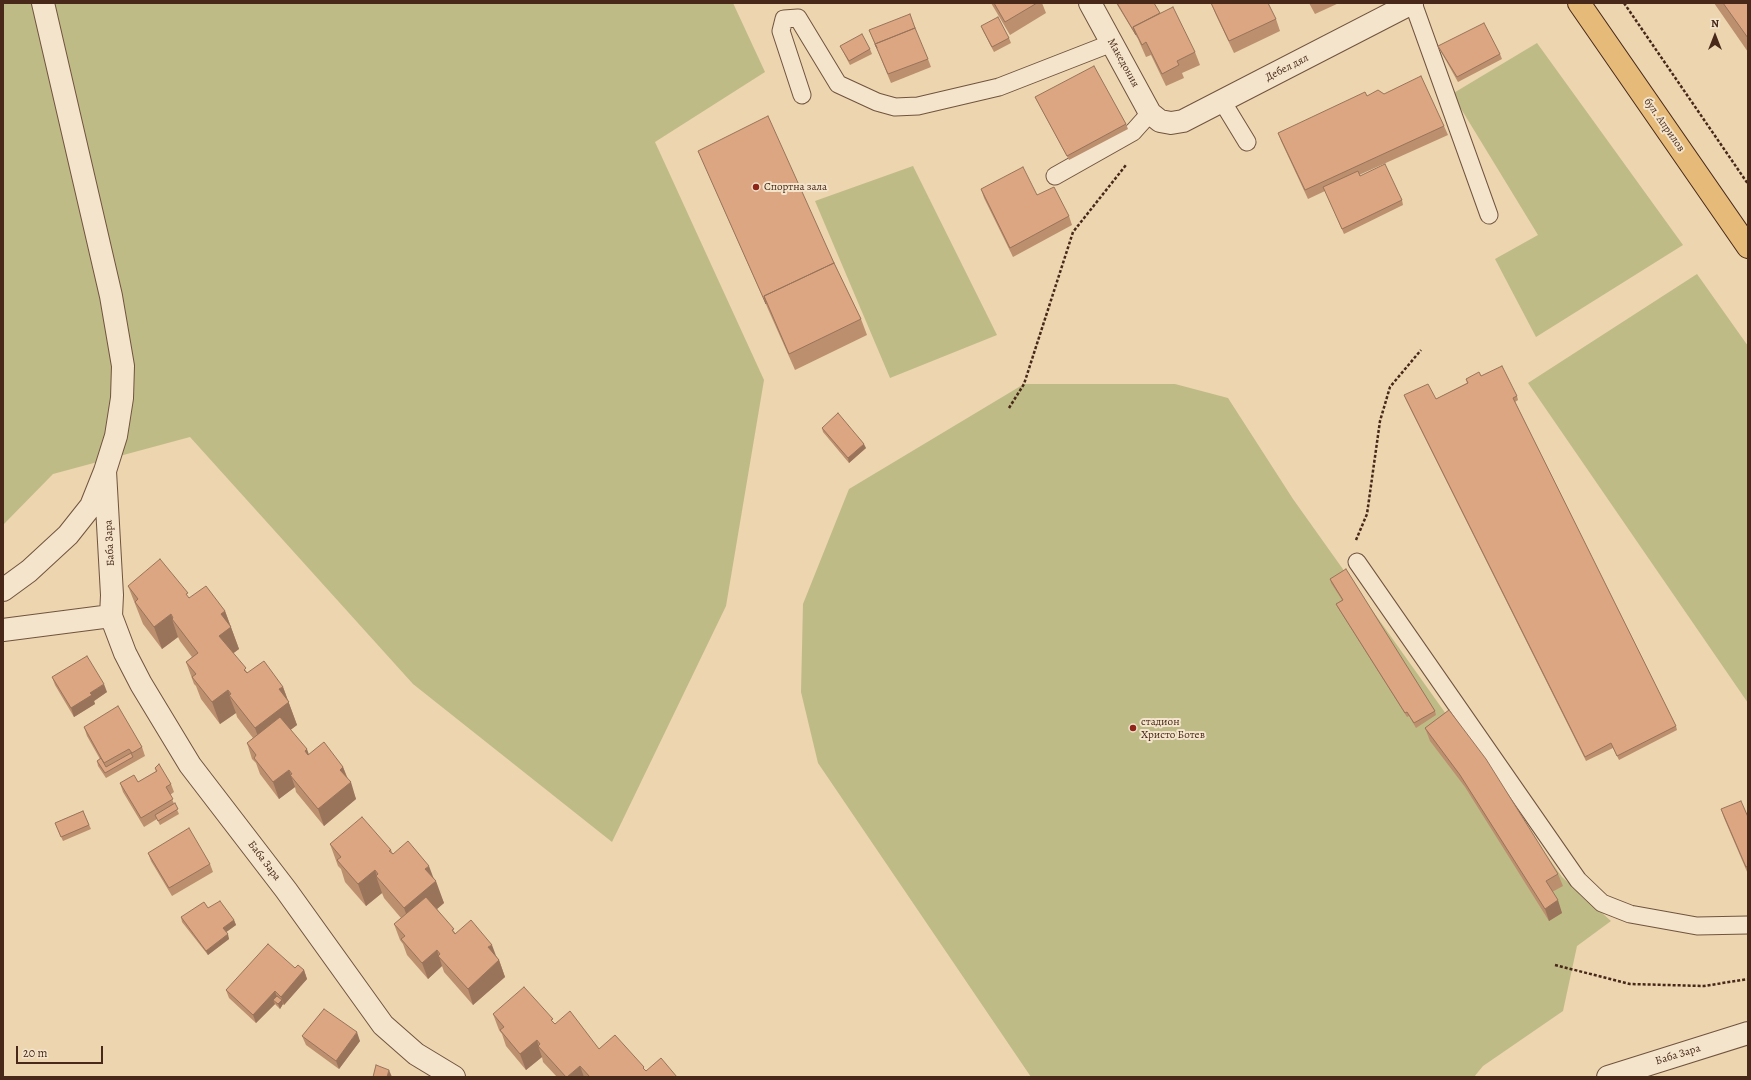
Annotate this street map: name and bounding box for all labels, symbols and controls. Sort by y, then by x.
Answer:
north arrow [1695,16,1735,56]
text: N [1711,16,1719,31]
street label: Македония [1104,36,1142,90]
street label: Дебел дял [1263,52,1311,84]
street label: бул. Априлов [1641,96,1687,154]
place label: Спортна зала [764,180,827,194]
marker: Спортна зала [751,182,761,192]
street label: Баба Зара [102,519,118,567]
place label: стадион Христо Ботев [1141,715,1205,741]
marker: стадион Христо Ботев [1128,723,1138,733]
street label: Баба Зара [245,839,283,883]
scale bar [18,1038,105,1064]
street label: Баба Зара [1654,1042,1702,1068]
text: 20 m [23,1045,47,1061]

